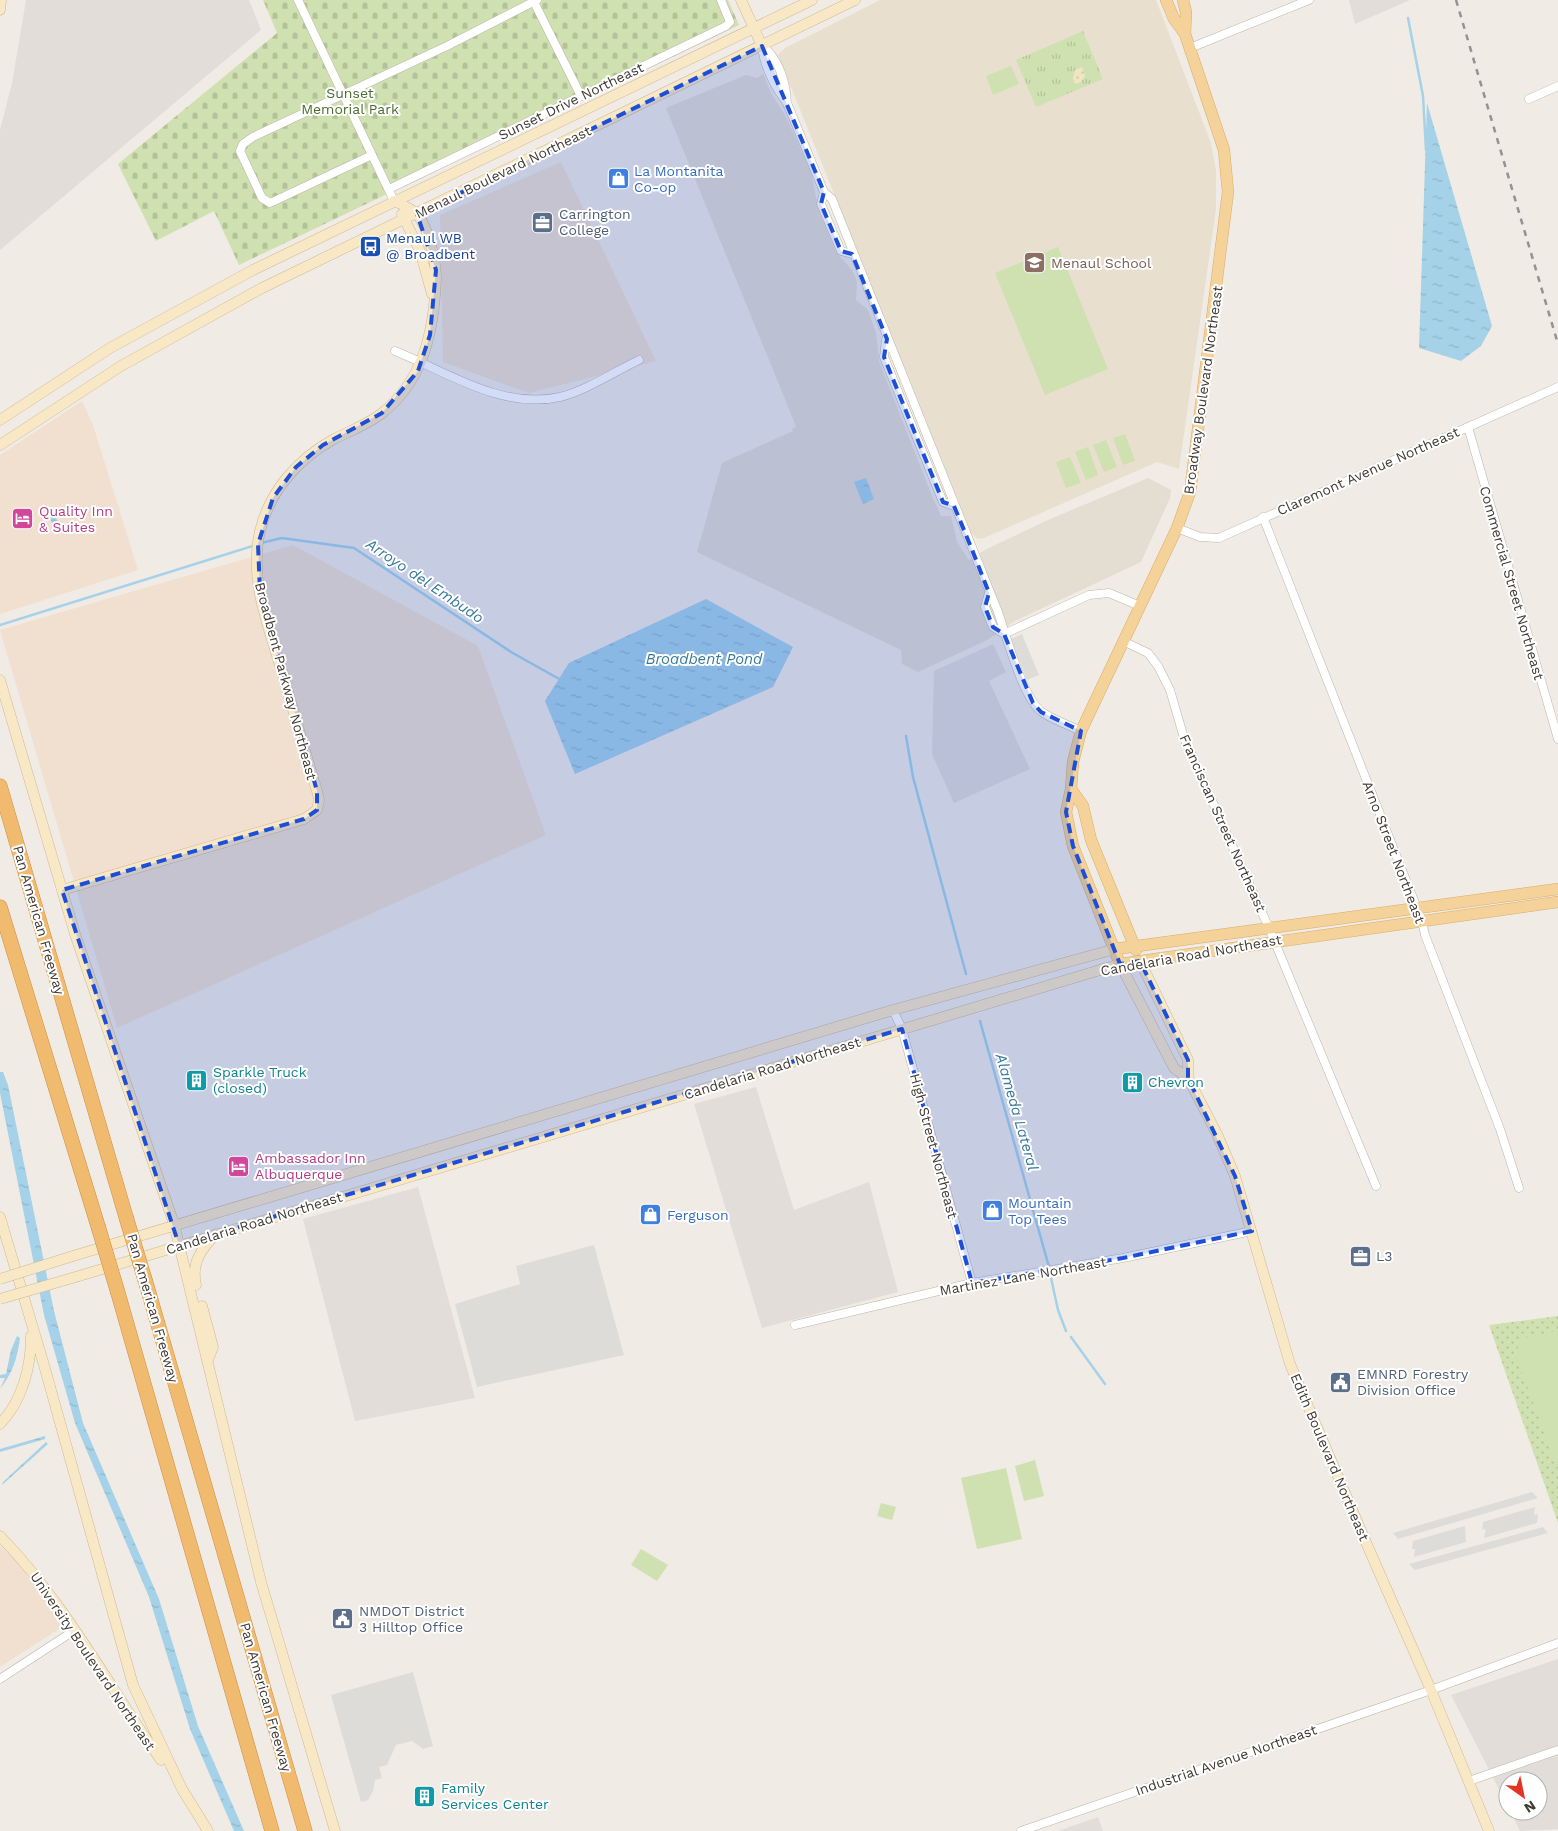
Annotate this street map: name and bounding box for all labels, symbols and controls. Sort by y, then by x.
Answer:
street label: Sunset Drive Northeast [496,59,646,143]
park label: Sunset Memorial Park [301,85,399,117]
street label: Menaul Boulevard Northeast [412,122,594,222]
place label: La Montanita Co-op [634,163,724,195]
shop icon: La Montanita Co-op [606,167,630,191]
place label: Carrington College [559,206,631,238]
office icon: Carrington College [531,210,555,234]
place label: Menaul WB @ Broadbent [386,230,475,262]
bus stop icon: Menaul WB @ Broadbent [358,234,382,258]
school or university icon: Menaul School [1023,251,1047,275]
place label: Menaul School [1051,255,1152,271]
street label: Broadway Boulevard Northeast [1180,285,1226,495]
street label: Claremont Avenue Northeast [1274,423,1462,519]
street label: Commercial Street Northeast [1477,484,1547,682]
place label: Quality Inn & Suites [39,503,113,535]
hotel icon: Quality Inn & Suites [11,507,35,531]
water label: Arroyo del Embudo [362,534,487,627]
street label: Broadbent Parkway Northeast [252,580,320,782]
water label: Broadbent Pond [646,650,763,668]
street label: Franciscan Street Northeast [1176,732,1270,914]
street label: Arno Street Northeast [1359,778,1429,926]
street label: Pan American Freeway [10,844,68,997]
street label: Candelaria Road Northeast [1099,931,1283,979]
street label: Candelaria Road Northeast [682,1033,862,1102]
water label: Alameda Lateral [991,1050,1042,1173]
place label: Sparkle Truck (closed) [213,1064,307,1096]
building icon: Sparkle Truck (closed) [185,1068,209,1092]
building icon: Chevron [1120,1070,1144,1094]
street label: High Street Northeast [907,1072,961,1220]
place label: Chevron [1148,1074,1204,1090]
place label: Ambassador Inn Albuquerque [255,1150,366,1182]
hotel icon: Ambassador Inn Albuquerque [227,1154,251,1178]
street label: Candelaria Road Northeast [164,1188,344,1257]
place label: Mountain Top Tees [1008,1195,1072,1227]
shop icon: Mountain Top Tees [980,1199,1004,1223]
shop icon: Ferguson [639,1203,663,1227]
place label: Ferguson [667,1207,729,1223]
street label: Pan American Freeway [124,1232,182,1385]
office icon: L3 [1348,1244,1372,1268]
place label: L3 [1376,1248,1393,1264]
street label: Martinez Lane Northeast [938,1253,1108,1299]
place label: EMNRD Forestry Division Office [1357,1366,1469,1398]
public building icon: EMNRD Forestry Division Office [1329,1370,1353,1394]
street label: Edith Boulevard Northeast [1287,1371,1373,1543]
street label: University Boulevard Northeast [27,1569,159,1753]
place label: NMDOT District 3 Hilltop Office [359,1603,465,1635]
public building icon: NMDOT District 3 Hilltop Office [331,1607,355,1631]
street label: Pan American Freeway [237,1621,295,1774]
street label: Industrial Avenue Northeast [1133,1721,1319,1799]
north arrow [1498,1771,1548,1821]
place label: Family Services Center [441,1780,549,1812]
building icon: Family Services Center [413,1784,437,1808]
text: N [1521,1797,1539,1816]

